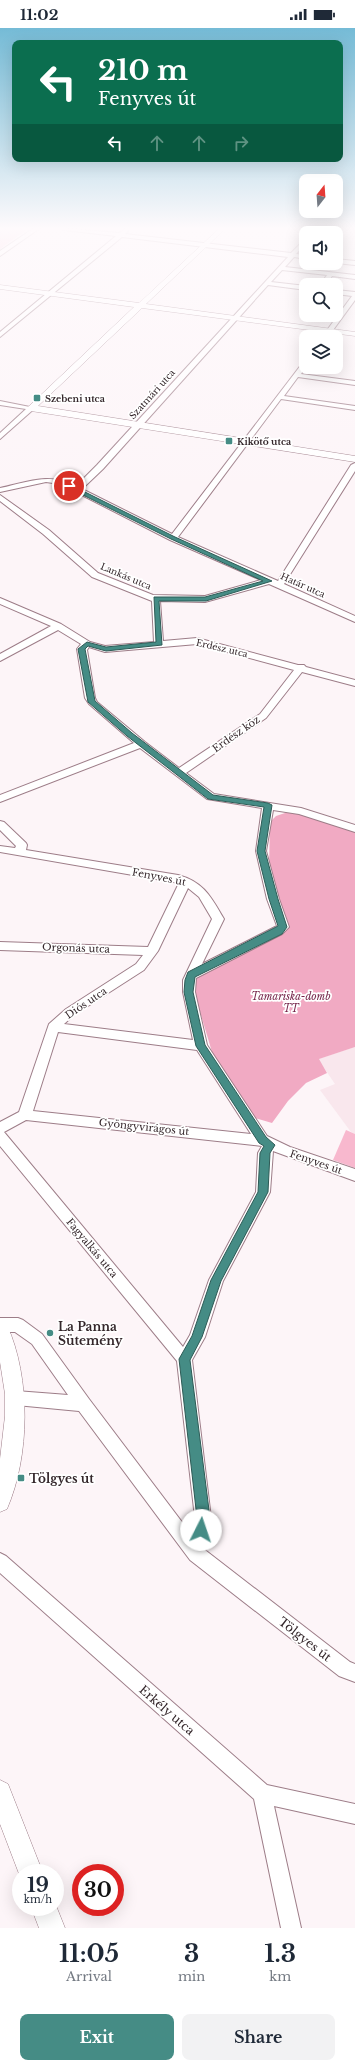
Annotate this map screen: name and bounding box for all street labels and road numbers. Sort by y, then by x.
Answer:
street label: Szatmári utca [127,367,177,421]
street label: Lankás utca [99,560,153,592]
street label: Határ utca [279,570,327,600]
street label: Erdész utca [195,637,249,659]
street label: Erdész köz [210,713,263,755]
street label: Fenyves út [131,865,187,889]
street label: Orgonás utca [42,940,111,956]
street label: Diós utca [63,984,110,1022]
street label: Gyöngyvirágos út [98,1116,190,1138]
street label: Fenyves út [288,1147,344,1177]
street label: Fagyalkás utca [63,1216,121,1281]
street label: Tölgyes út [276,1614,335,1665]
street label: Erkély utca [136,1682,198,1738]

